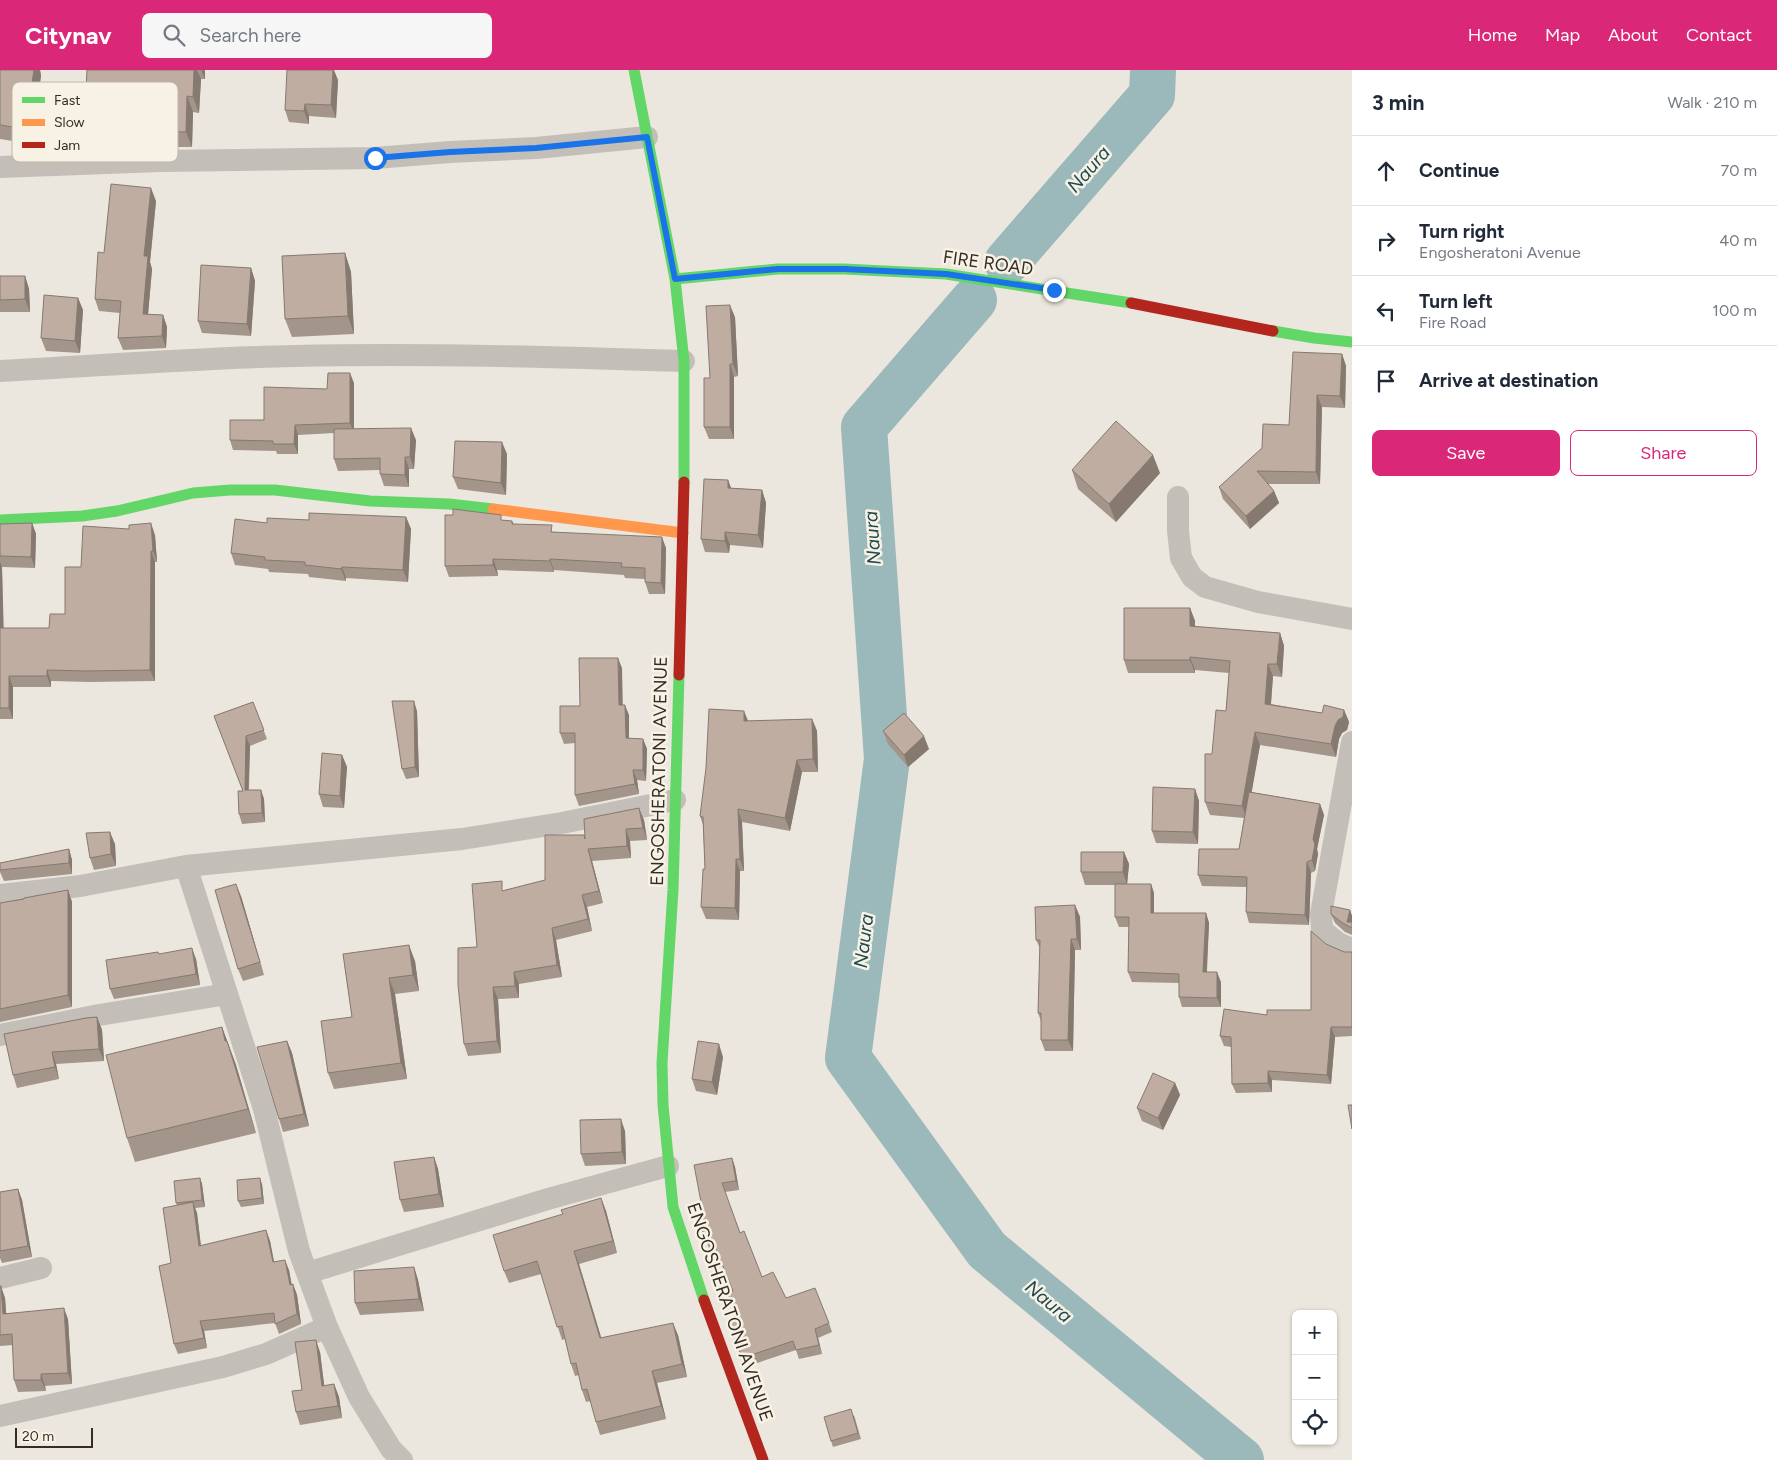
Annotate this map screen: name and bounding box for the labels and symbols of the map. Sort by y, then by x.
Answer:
legend [12,82,178,162]
text: Fast [54,92,80,109]
text: Slow [54,114,85,131]
text: Jam [54,137,80,154]
water label: Naura [1062,141,1115,197]
route start [364,147,387,170]
street label: FIRE ROAD [941,246,1035,280]
route end [1043,279,1066,302]
water label: Naura [859,510,886,566]
street label: ENGOSHERATONI AVENUE [646,656,672,886]
water label: Naura [849,913,878,969]
street label: ENGOSHERATONI AVENUE [682,1200,778,1424]
water label: Naura [1021,1275,1077,1328]
scale bar [15,1425,92,1448]

